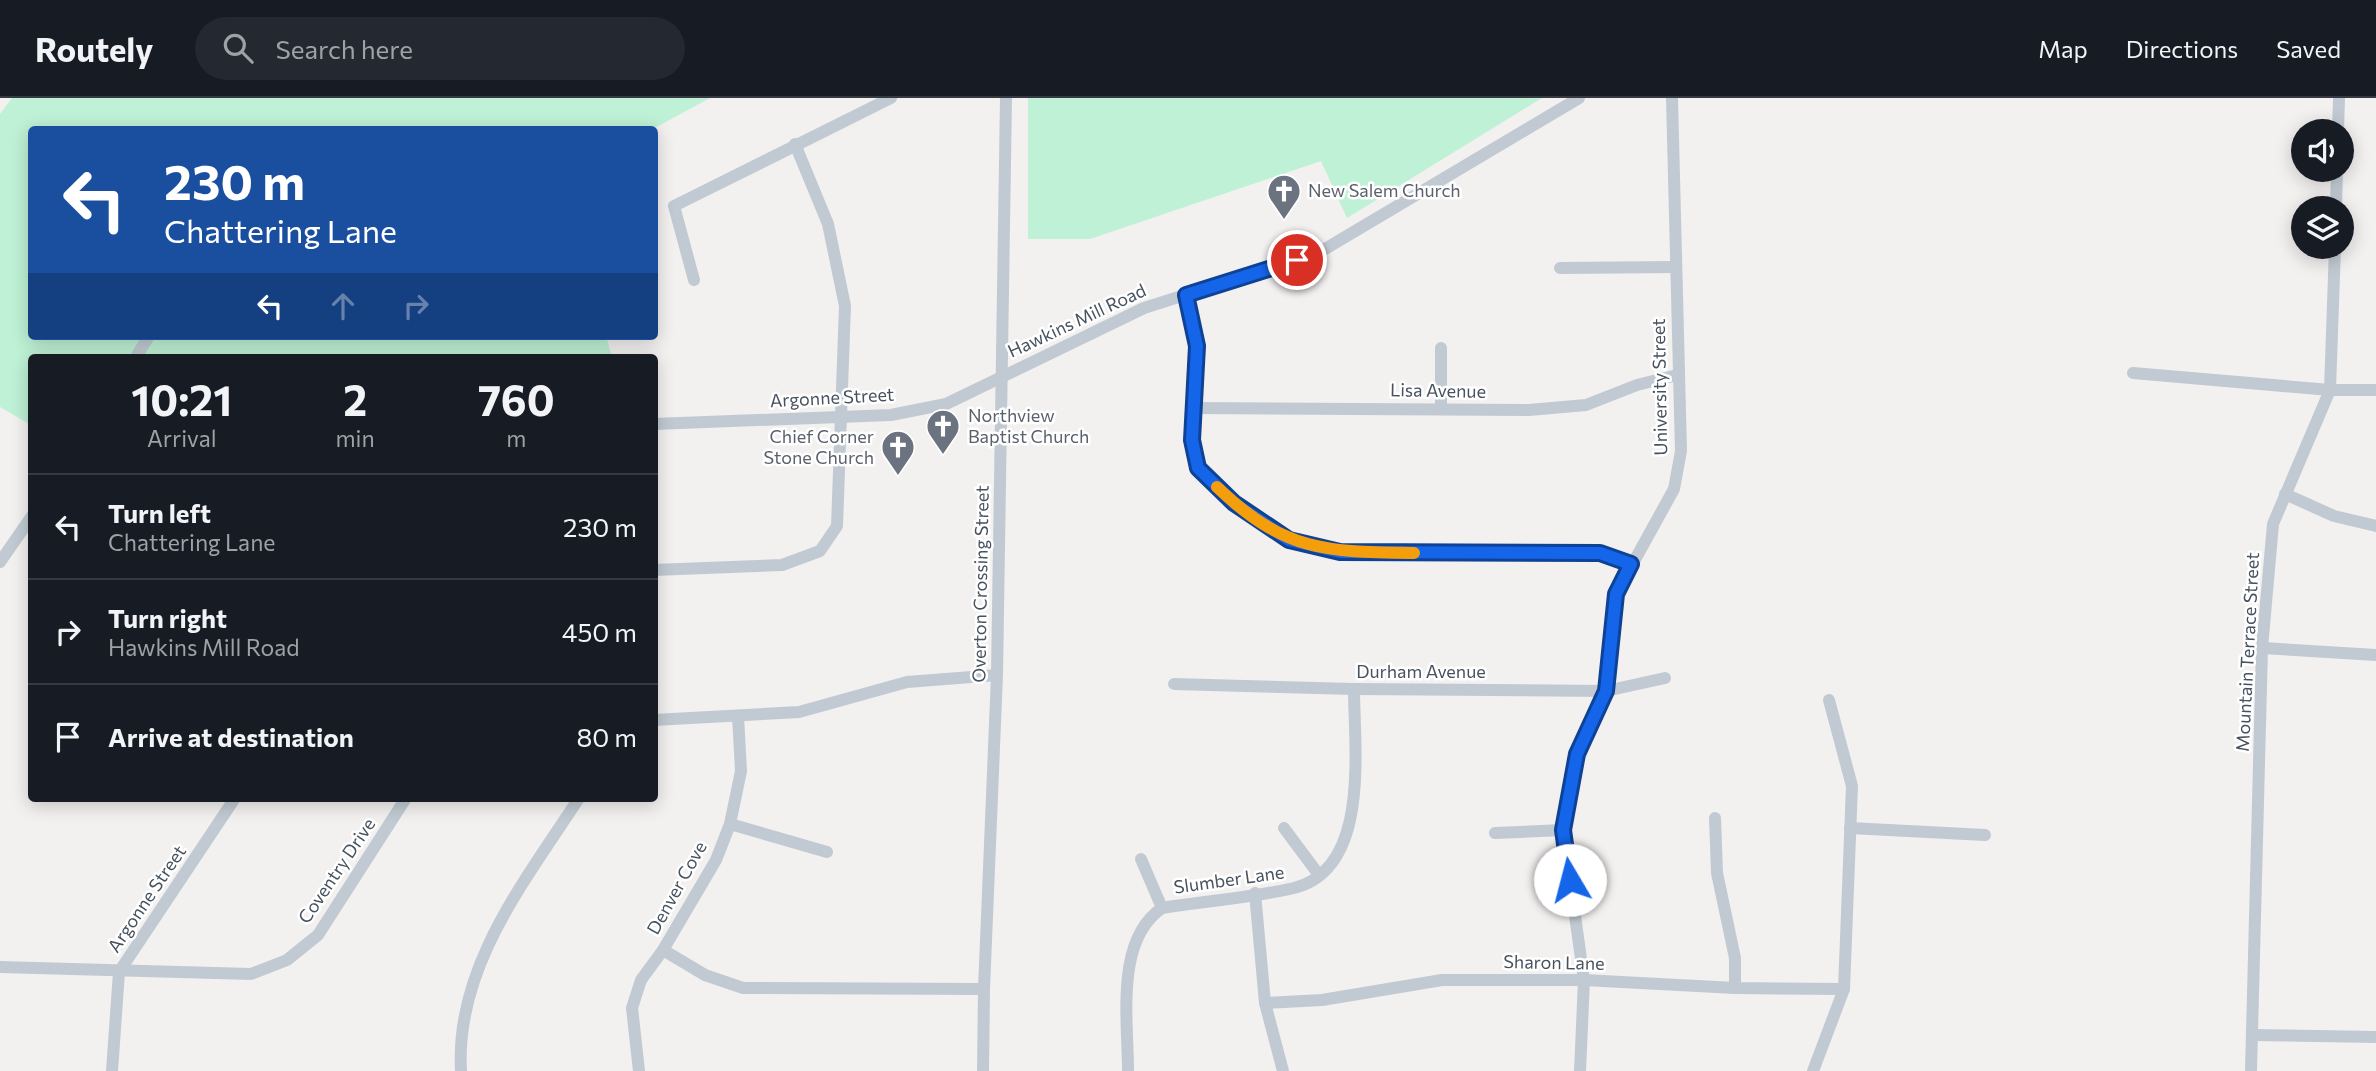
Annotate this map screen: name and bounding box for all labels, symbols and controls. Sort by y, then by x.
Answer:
search box [195,17,685,80]
text: Routely [35,28,153,69]
icon: search [219,29,257,67]
text: Search here [275,33,413,64]
text: Map [2038,34,2088,63]
text: Directions [2126,34,2238,63]
text: Saved [2276,34,2341,63]
map controls [2291,119,2354,259]
button: sound [2291,119,2354,182]
text: 230 m [164,150,305,210]
icon: left [49,154,140,245]
church icon: New Salem Church [1265,172,1303,221]
place label: New Salem Church [1308,179,1461,201]
button: layers [2291,196,2354,259]
text: Chattering Lane [164,210,397,250]
pin [1267,230,1327,290]
icon: arrive [1278,241,1316,279]
street label: Hawkins Mill Road [1004,278,1149,362]
icon: left [251,287,289,325]
icon: ahead [324,287,362,325]
icon: right [397,287,435,325]
street label: University Street [1647,318,1671,456]
text: 10:21 [131,373,232,425]
text: 2 [343,373,367,425]
text: 760 [478,373,555,425]
street label: Lisa Avenue [1390,378,1486,402]
street label: Argonne Street [769,383,895,411]
place label: Northview Baptist Church [968,404,1089,447]
church icon: Northview Baptist Church [924,407,962,456]
text: Arrival [147,424,217,452]
text: min [336,424,375,452]
text: m [506,424,526,452]
place label: Chief Corner Stone Church [764,425,874,468]
church icon: Chief Corner Stone Church [879,428,917,477]
street label: Overton Crossing Street [967,485,993,683]
text: Turn left [108,497,211,528]
icon: left [49,508,87,546]
text: 230 m [563,511,637,542]
text: Chattering Lane [108,528,275,556]
street label: Mountain Terrace Street [2231,552,2263,752]
text: Turn right [108,602,227,633]
icon: right [49,613,87,651]
text: 450 m [562,616,637,647]
text: Hawkins Mill Road [108,633,300,661]
street label: Durham Avenue [1356,660,1486,682]
icon: arrive [49,718,87,756]
text: Arrive at destination [108,721,354,752]
text: 80 m [577,721,637,752]
street label: Coventry Drive [293,814,379,927]
street label: Denver Cove [642,837,711,938]
street label: Argonne Street [102,841,190,956]
position arrow [1533,843,1607,917]
street label: Slumber Lane [1172,860,1285,898]
street label: Sharon Lane [1503,950,1605,974]

